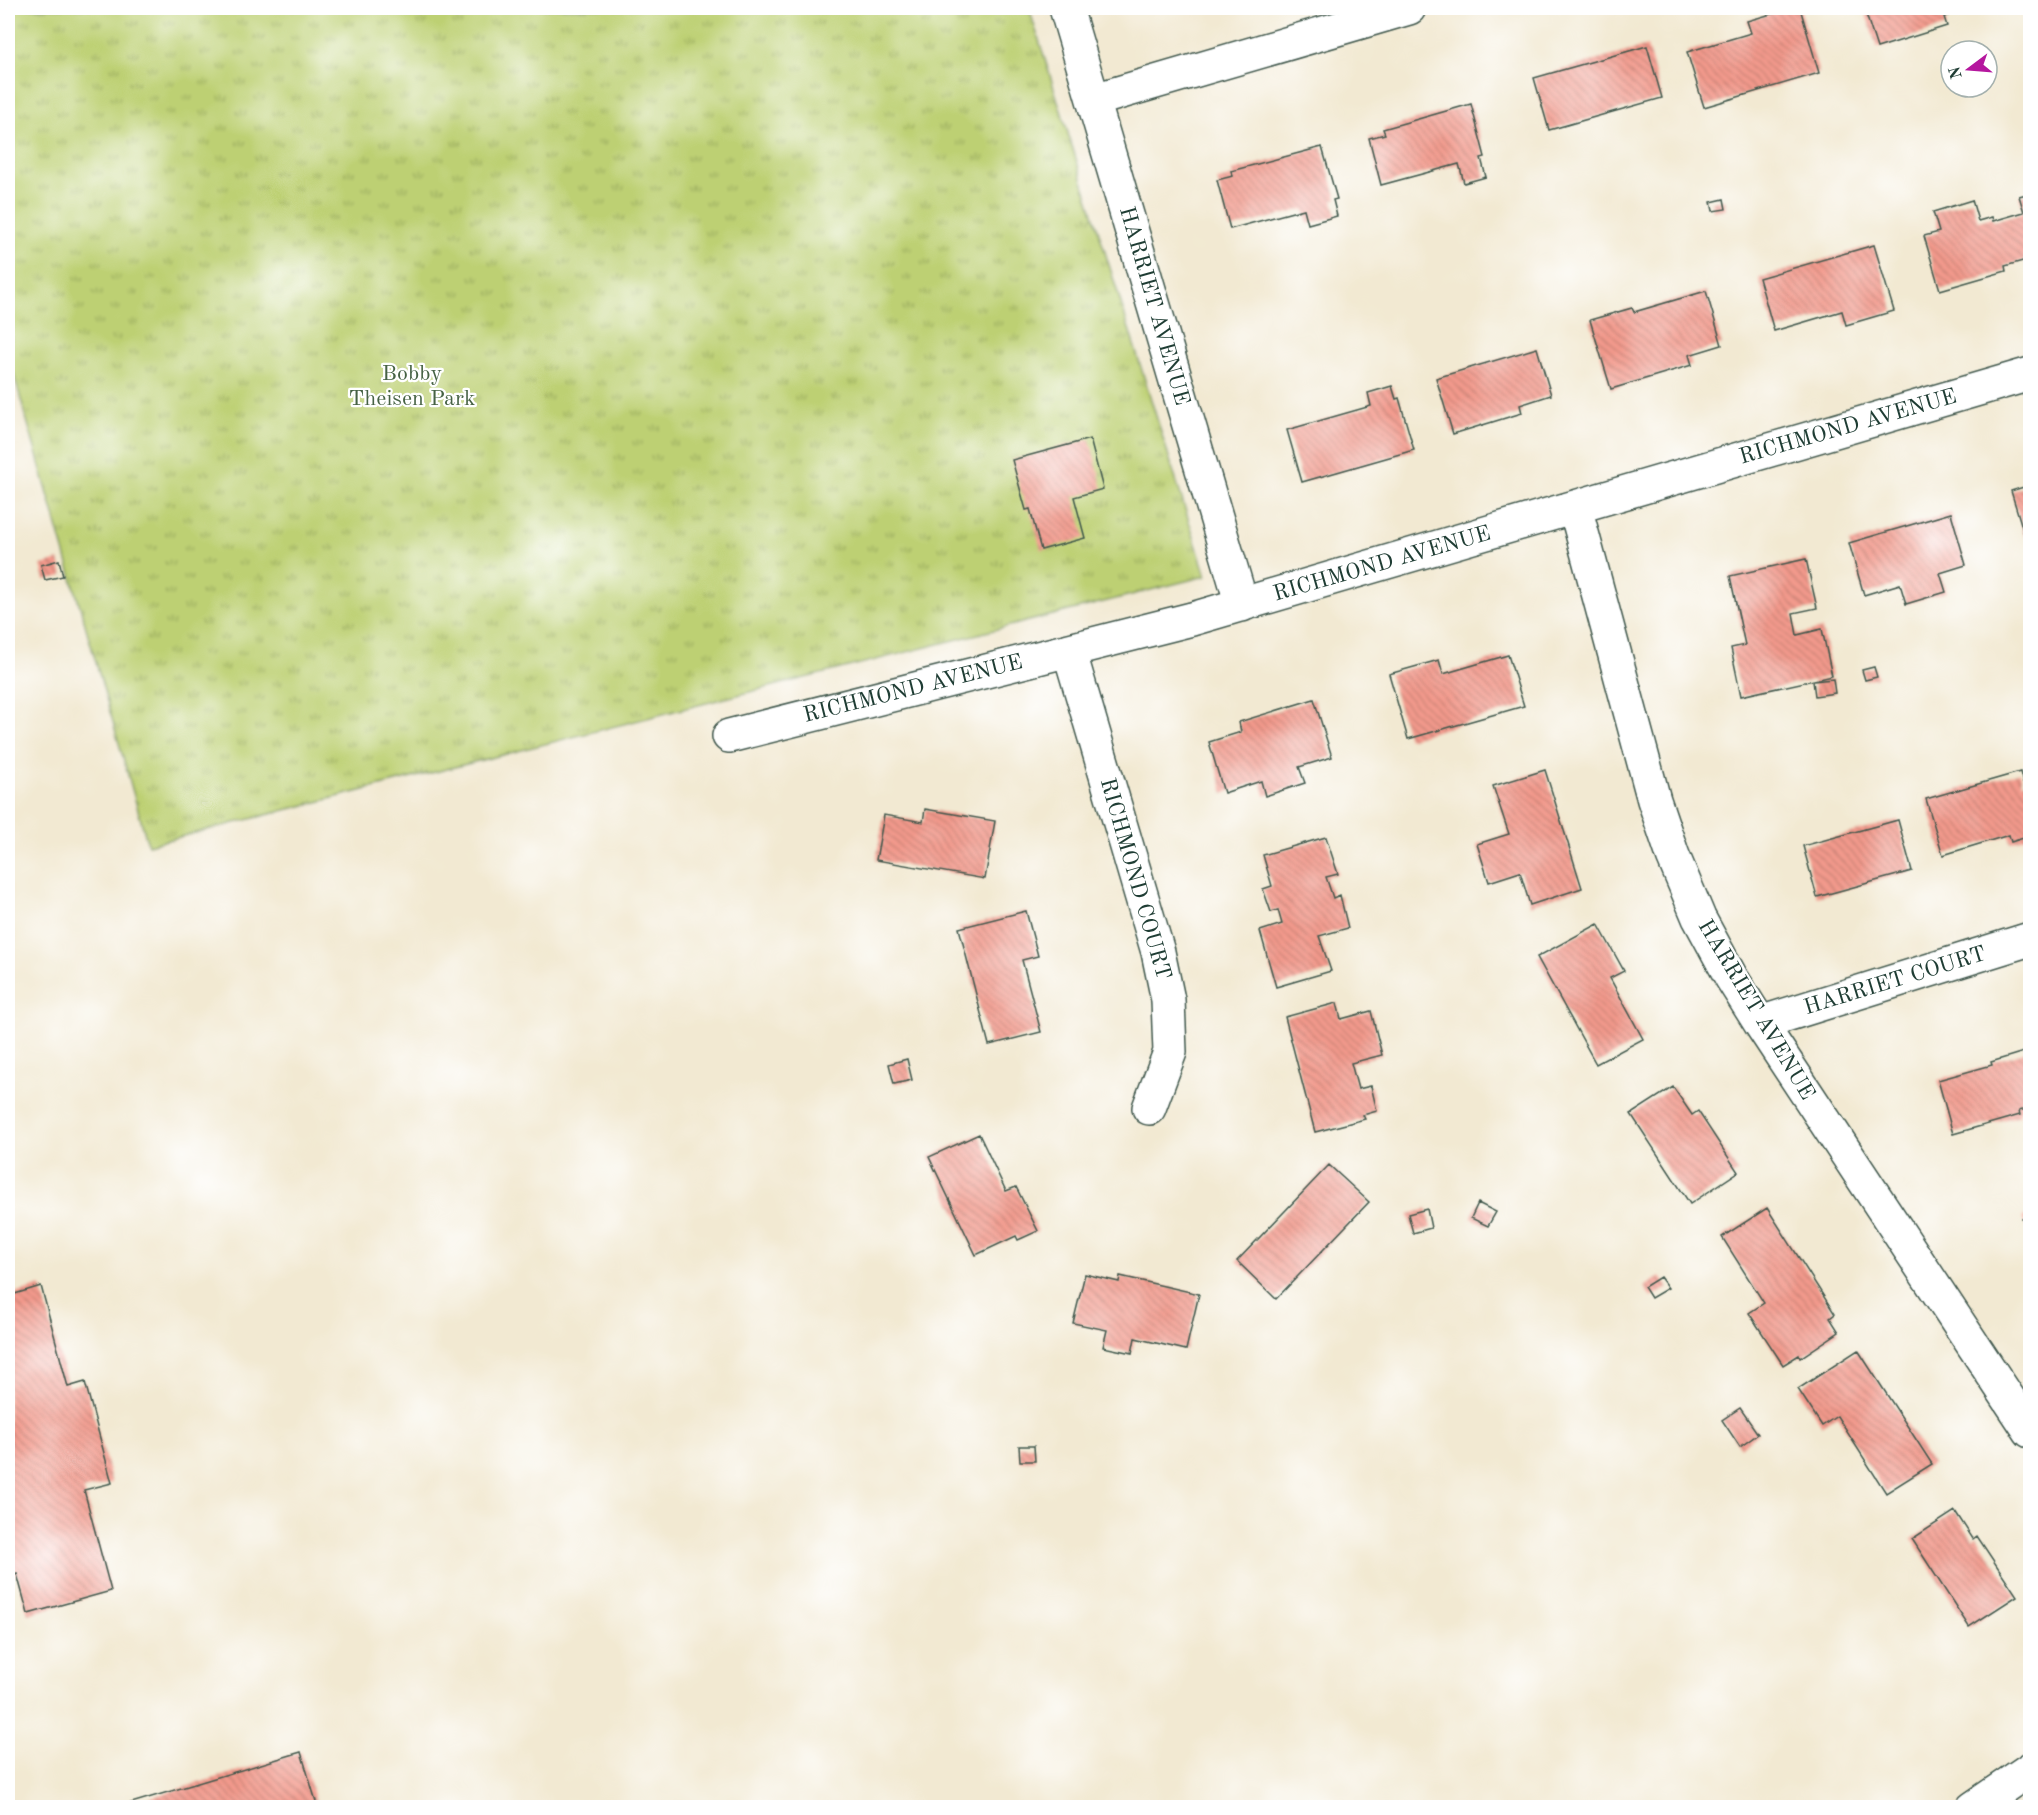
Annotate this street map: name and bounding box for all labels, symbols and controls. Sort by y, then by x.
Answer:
north arrow [1939,39,1999,99]
text: N [1947,64,1966,81]
street label: HARRIET AVENUE [1115,204,1193,408]
park label: Bobby Theisen Park [349,363,475,410]
street label: RICHMOND AVENUE [1737,385,1959,469]
street label: RICHMOND AVENUE [1271,522,1493,606]
street label: RICHMOND AVENUE [801,651,1025,727]
street label: RICHMOND COURT [1096,776,1174,982]
street label: HARRIET AVENUE [1694,916,1818,1104]
street label: HARRIET COURT [1801,943,1989,1019]

